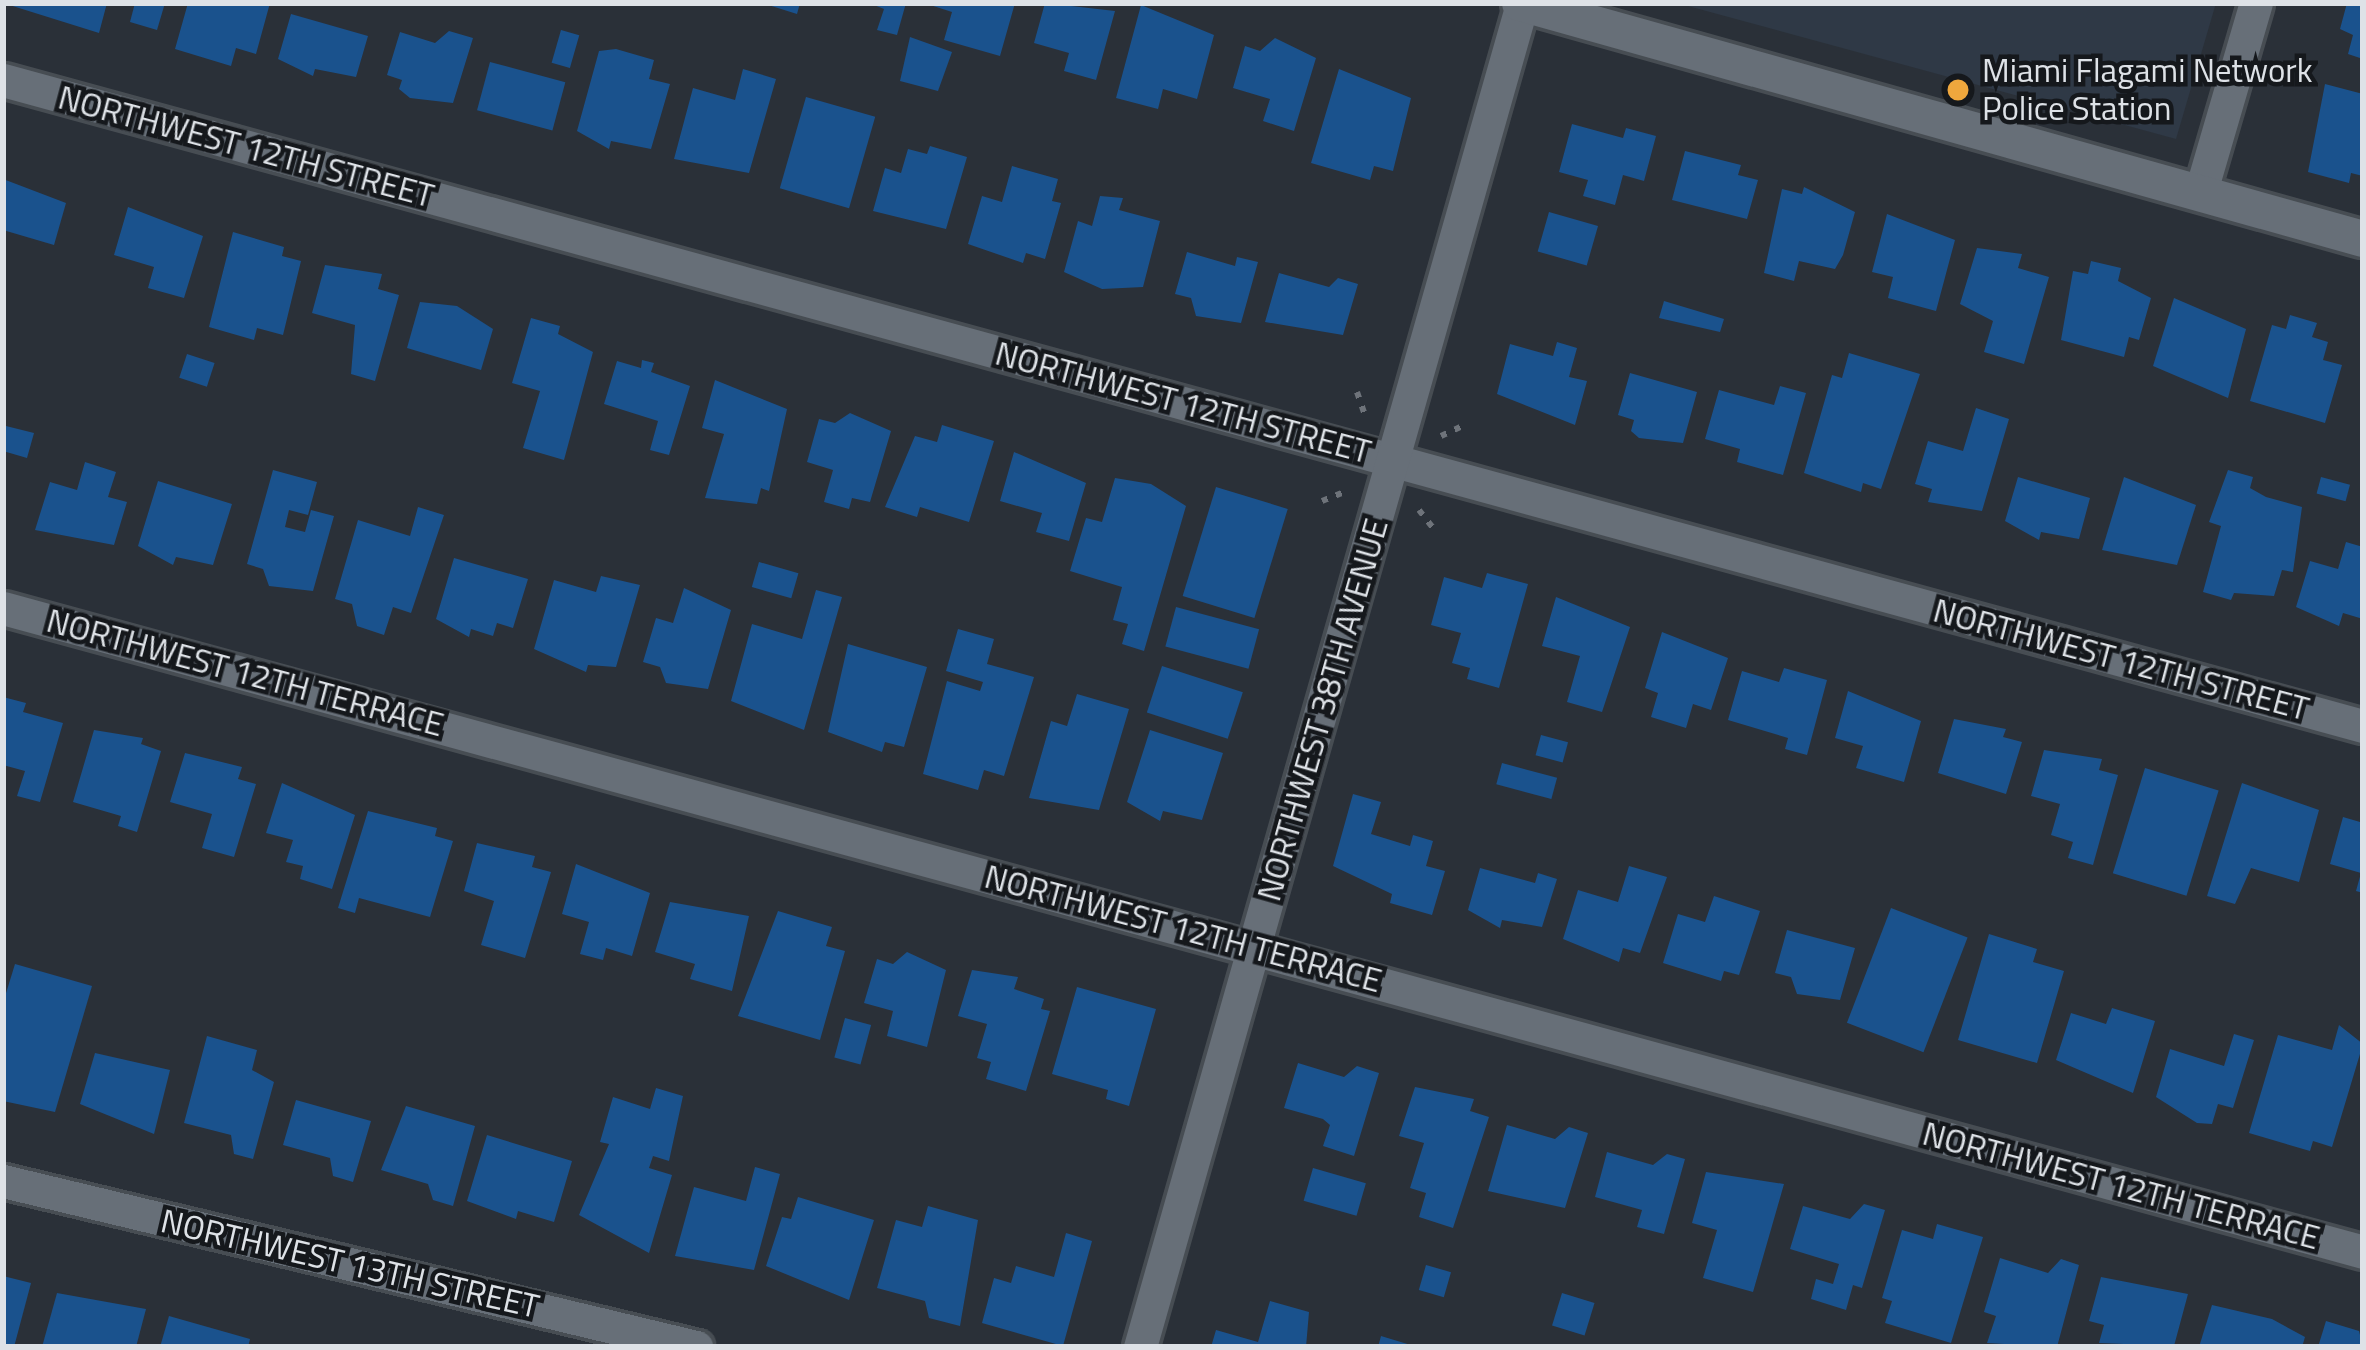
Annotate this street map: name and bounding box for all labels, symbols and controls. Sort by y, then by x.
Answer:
place label: Miami Flagami Network Police Station [1982,51,2313,129]
marker: Miami Flagami Network Police Station [1945,77,1971,103]
street label: NORTHWEST 12TH STREET [54,78,438,216]
street label: NORTHWEST 12TH STREET [991,334,1375,472]
street label: NORTHWEST 38TH AVENUE [1249,514,1397,906]
street label: NORTHWEST 12TH STREET [1929,591,2313,729]
street label: NORTHWEST 12TH TERRACE [42,601,448,745]
street label: NORTHWEST 12TH TERRACE [980,857,1386,1001]
street label: NORTHWEST 12TH TERRACE [1918,1114,2324,1258]
street label: NORTHWEST 13TH STREET [157,1201,543,1327]

